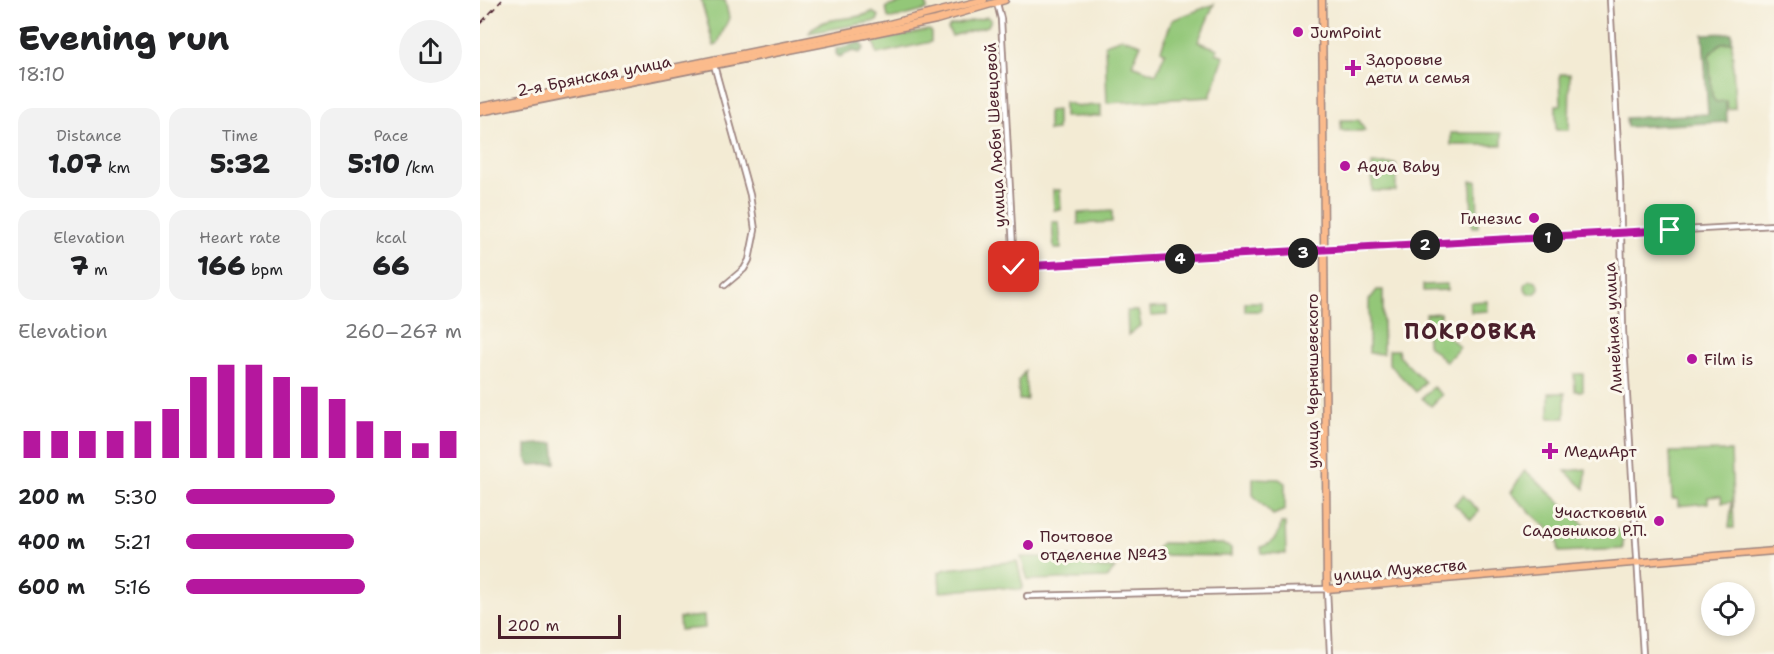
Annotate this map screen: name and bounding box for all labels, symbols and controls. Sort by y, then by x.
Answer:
text: Evening run [18,16,229,61]
button: share [399,20,462,83]
place label: JumPoint [1310,22,1381,43]
marker: JumPoint [1291,25,1305,39]
street label: улица Любы Шевцовой [980,42,1010,228]
place label: Здоровые дети и семья [1366,49,1470,88]
street label: 2-я Брянская улица [515,51,673,101]
marker: Здоровые дети и семья [1344,59,1362,77]
text: 18:10 [18,61,65,87]
text: Distance [56,125,122,146]
text: Time [222,125,258,146]
text: Pace [373,125,409,146]
text: 1.07 [48,146,102,181]
text: 5:32 [210,146,270,181]
text: 5:10 [348,146,400,181]
place label: Aqua Baby [1357,156,1440,177]
text: km [102,157,130,178]
text: /km [400,157,434,178]
marker: Aqua Baby [1338,159,1352,173]
pin [1644,204,1695,255]
place label: Гинезис [1460,208,1522,229]
marker: Гинезис [1527,211,1541,225]
icon: arrive [1653,213,1686,246]
pin: 1 [1533,223,1563,253]
text: Elevation [53,227,125,248]
text: Heart rate [199,227,281,248]
text: kcal [375,227,407,248]
text: 1 [1544,227,1552,248]
pin: 2 [1410,230,1440,260]
text: 2 [1419,234,1431,255]
pin: 3 [1288,238,1318,268]
pin [988,241,1039,292]
text: 3 [1297,242,1309,263]
pin: 4 [1165,244,1195,274]
text: 7 [70,248,88,283]
text: 166 [197,248,245,283]
text: 66 [373,248,409,283]
text: 4 [1174,248,1186,269]
icon: check [997,250,1030,283]
text: m [88,259,108,280]
text: bpm [245,259,283,280]
street label: Линейная улица [1599,262,1627,394]
street label: улица Чернышевского [1302,293,1323,469]
district label: ПОКРОВКА [1404,317,1538,346]
text: Elevation [18,318,108,344]
text: 260–267 m [344,318,462,344]
place label: Film is [1704,349,1754,370]
marker: Film is [1685,352,1699,366]
place label: МедиАрт [1564,441,1638,462]
marker: МедиАрт [1541,442,1559,460]
text: 200 m [18,484,85,510]
text: 5:30 [114,484,158,510]
place label: Участковый Садовников Р.П. [1522,502,1647,541]
marker: Участковый Садовников Р.П. [1652,514,1666,528]
place label: Почтовое отделение №43 [1040,526,1168,565]
text: 400 m [18,529,85,555]
text: 5:21 [114,529,151,555]
marker: Почтовое отделение №43 [1021,538,1035,552]
street label: улица Мужества [1333,554,1467,586]
text: 600 m [18,574,85,600]
text: 5:16 [114,574,151,600]
map controls [1701,582,1755,636]
button: locate [1701,582,1755,636]
scale bar [498,612,621,640]
text: 200 m [507,615,559,636]

